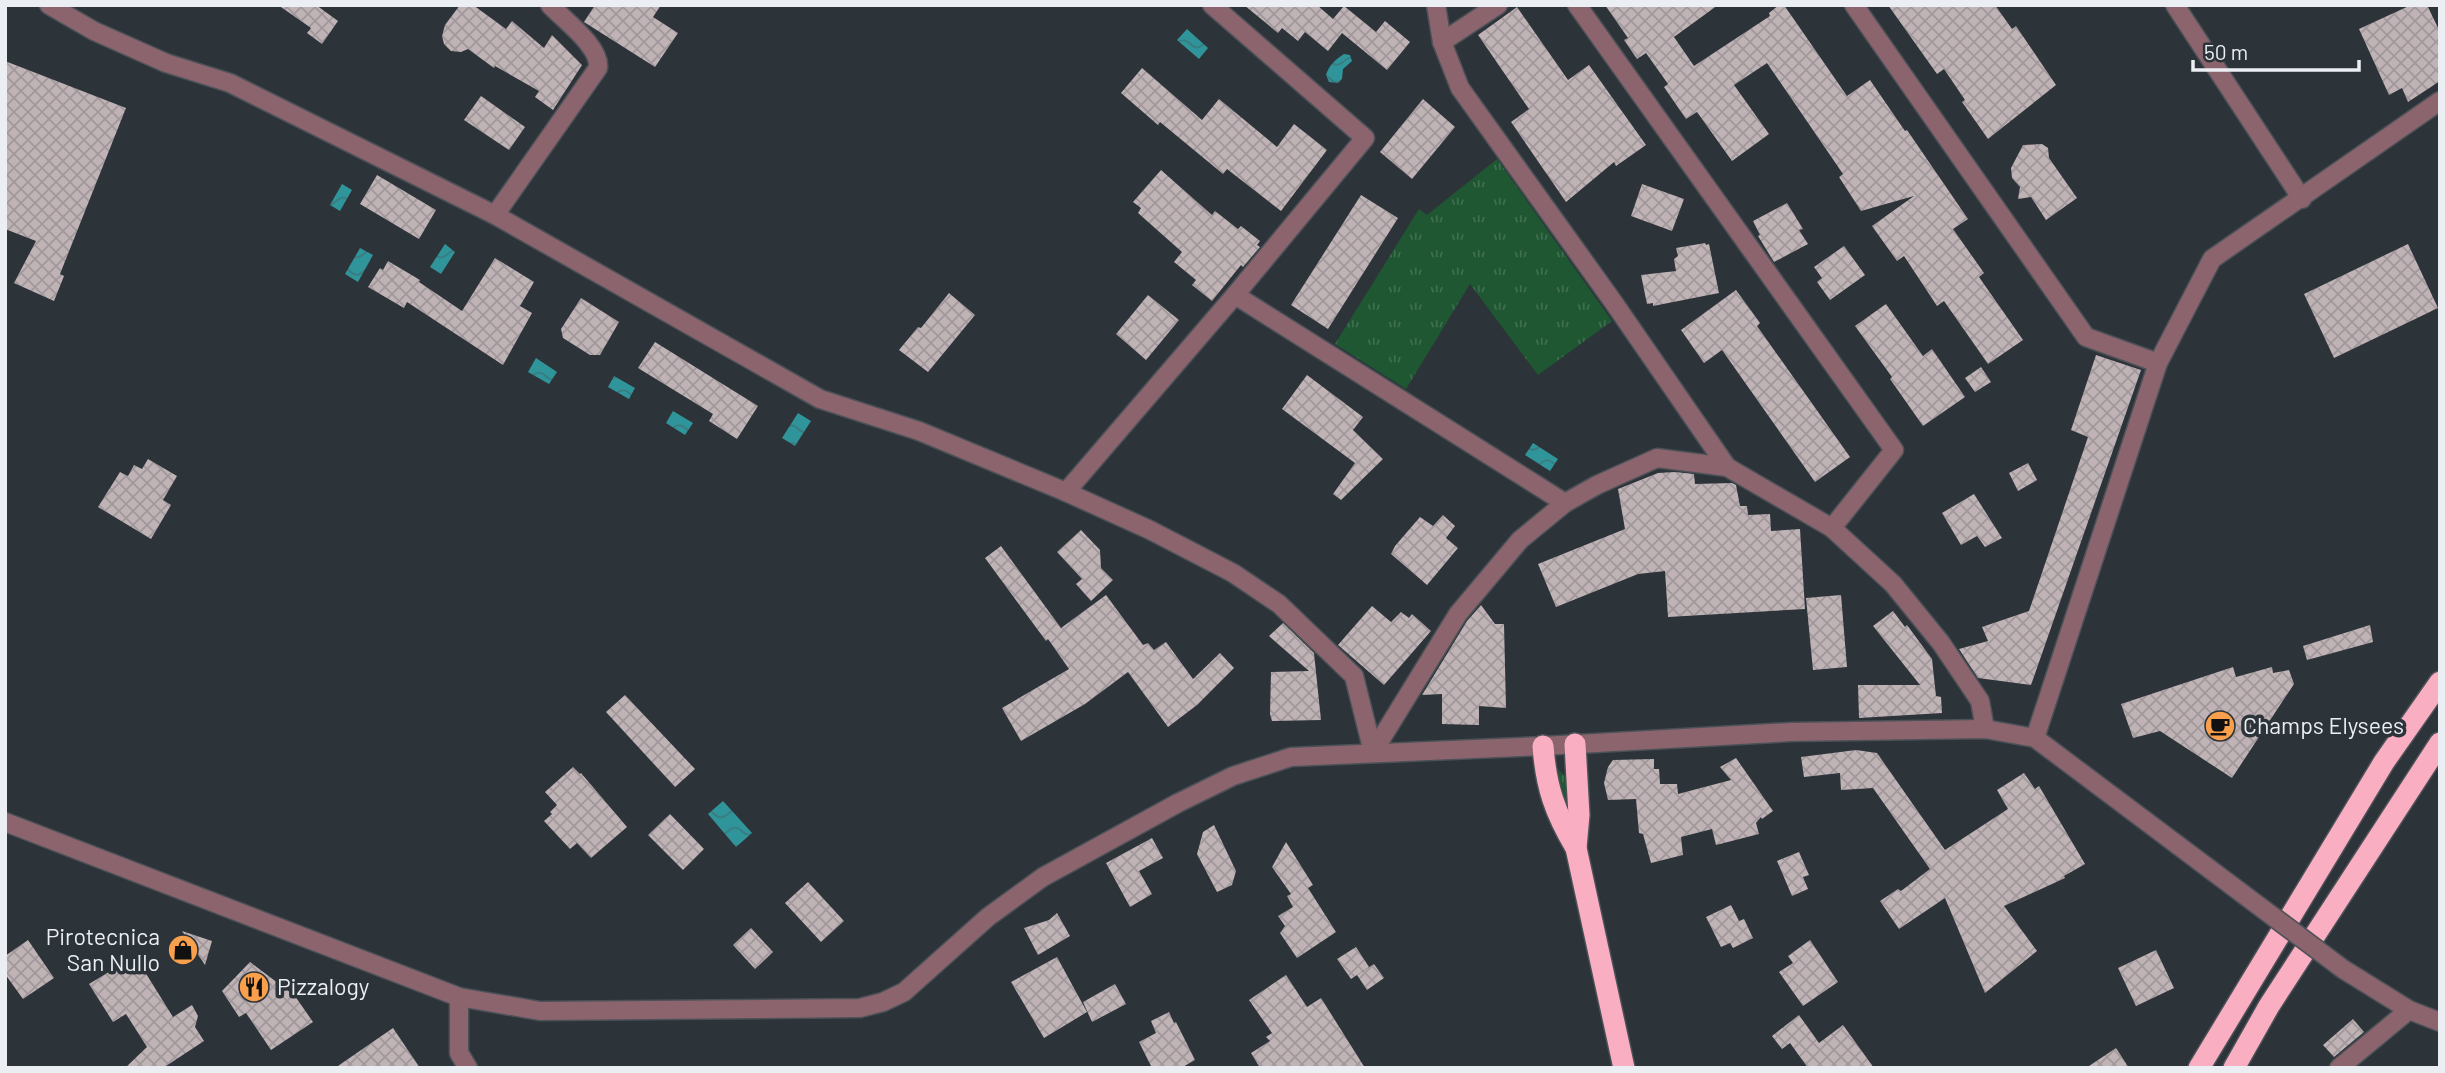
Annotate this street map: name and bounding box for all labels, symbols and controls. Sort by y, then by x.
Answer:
scale bar [2193,28,2359,72]
text: 50 m [2204,39,2248,64]
cafe icon: Champs Elysees [2203,709,2237,743]
place label: Champs Elysees [2243,711,2404,739]
place label: Pirotecnica San Nullo [46,922,160,976]
shop icon: Pirotecnica San Nullo [166,933,200,967]
restaurant icon: Pizzalogy [237,970,271,1004]
place label: Pizzalogy [277,972,370,1000]

